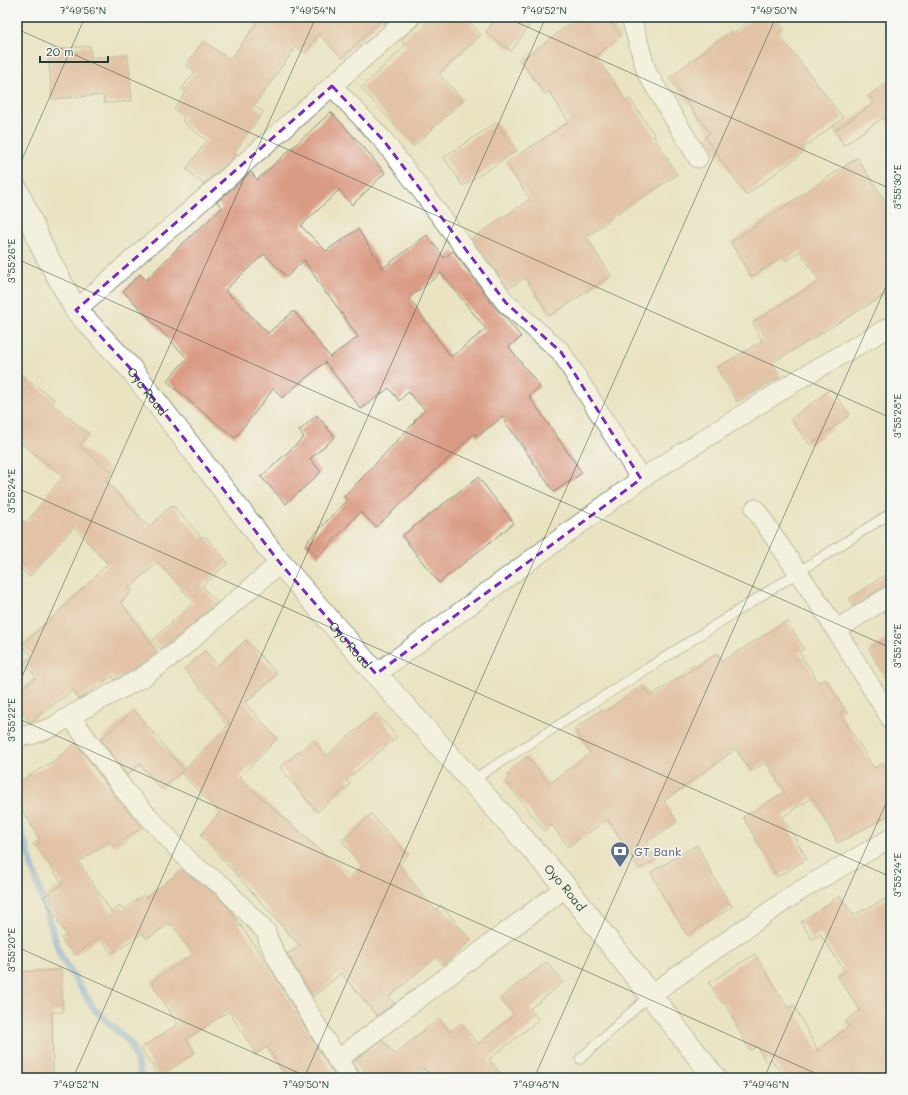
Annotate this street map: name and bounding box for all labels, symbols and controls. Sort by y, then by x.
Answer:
text: 7°49'56"N [60,3,106,17]
text: 7°49'54"N [290,3,336,17]
text: 7°49'52"N [521,3,567,17]
text: 7°49'50"N [751,3,797,17]
scale bar [40,38,108,64]
text: 20 m [46,43,74,59]
text: 3°55'30"E [890,164,904,209]
text: 3°55'26"E [4,239,18,283]
street label: Oyo Road [124,364,171,419]
text: 3°55'28"E [890,394,904,438]
text: 3°55'24"E [4,469,18,513]
street label: Oyo Road [326,618,375,672]
text: 3°55'26"E [890,624,904,668]
text: 3°55'22"E [4,698,18,742]
bank icon: GT Bank [609,840,631,868]
place label: GT Bank [634,843,681,859]
text: 3°55'24"E [890,853,904,897]
street label: Oyo Road [541,860,590,914]
text: 3°55'20"E [4,927,18,972]
text: 7°49'52"N [53,1077,99,1091]
text: 7°49'50"N [283,1077,329,1091]
text: 7°49'48"N [513,1077,559,1091]
text: 7°49'46"N [743,1077,789,1091]

